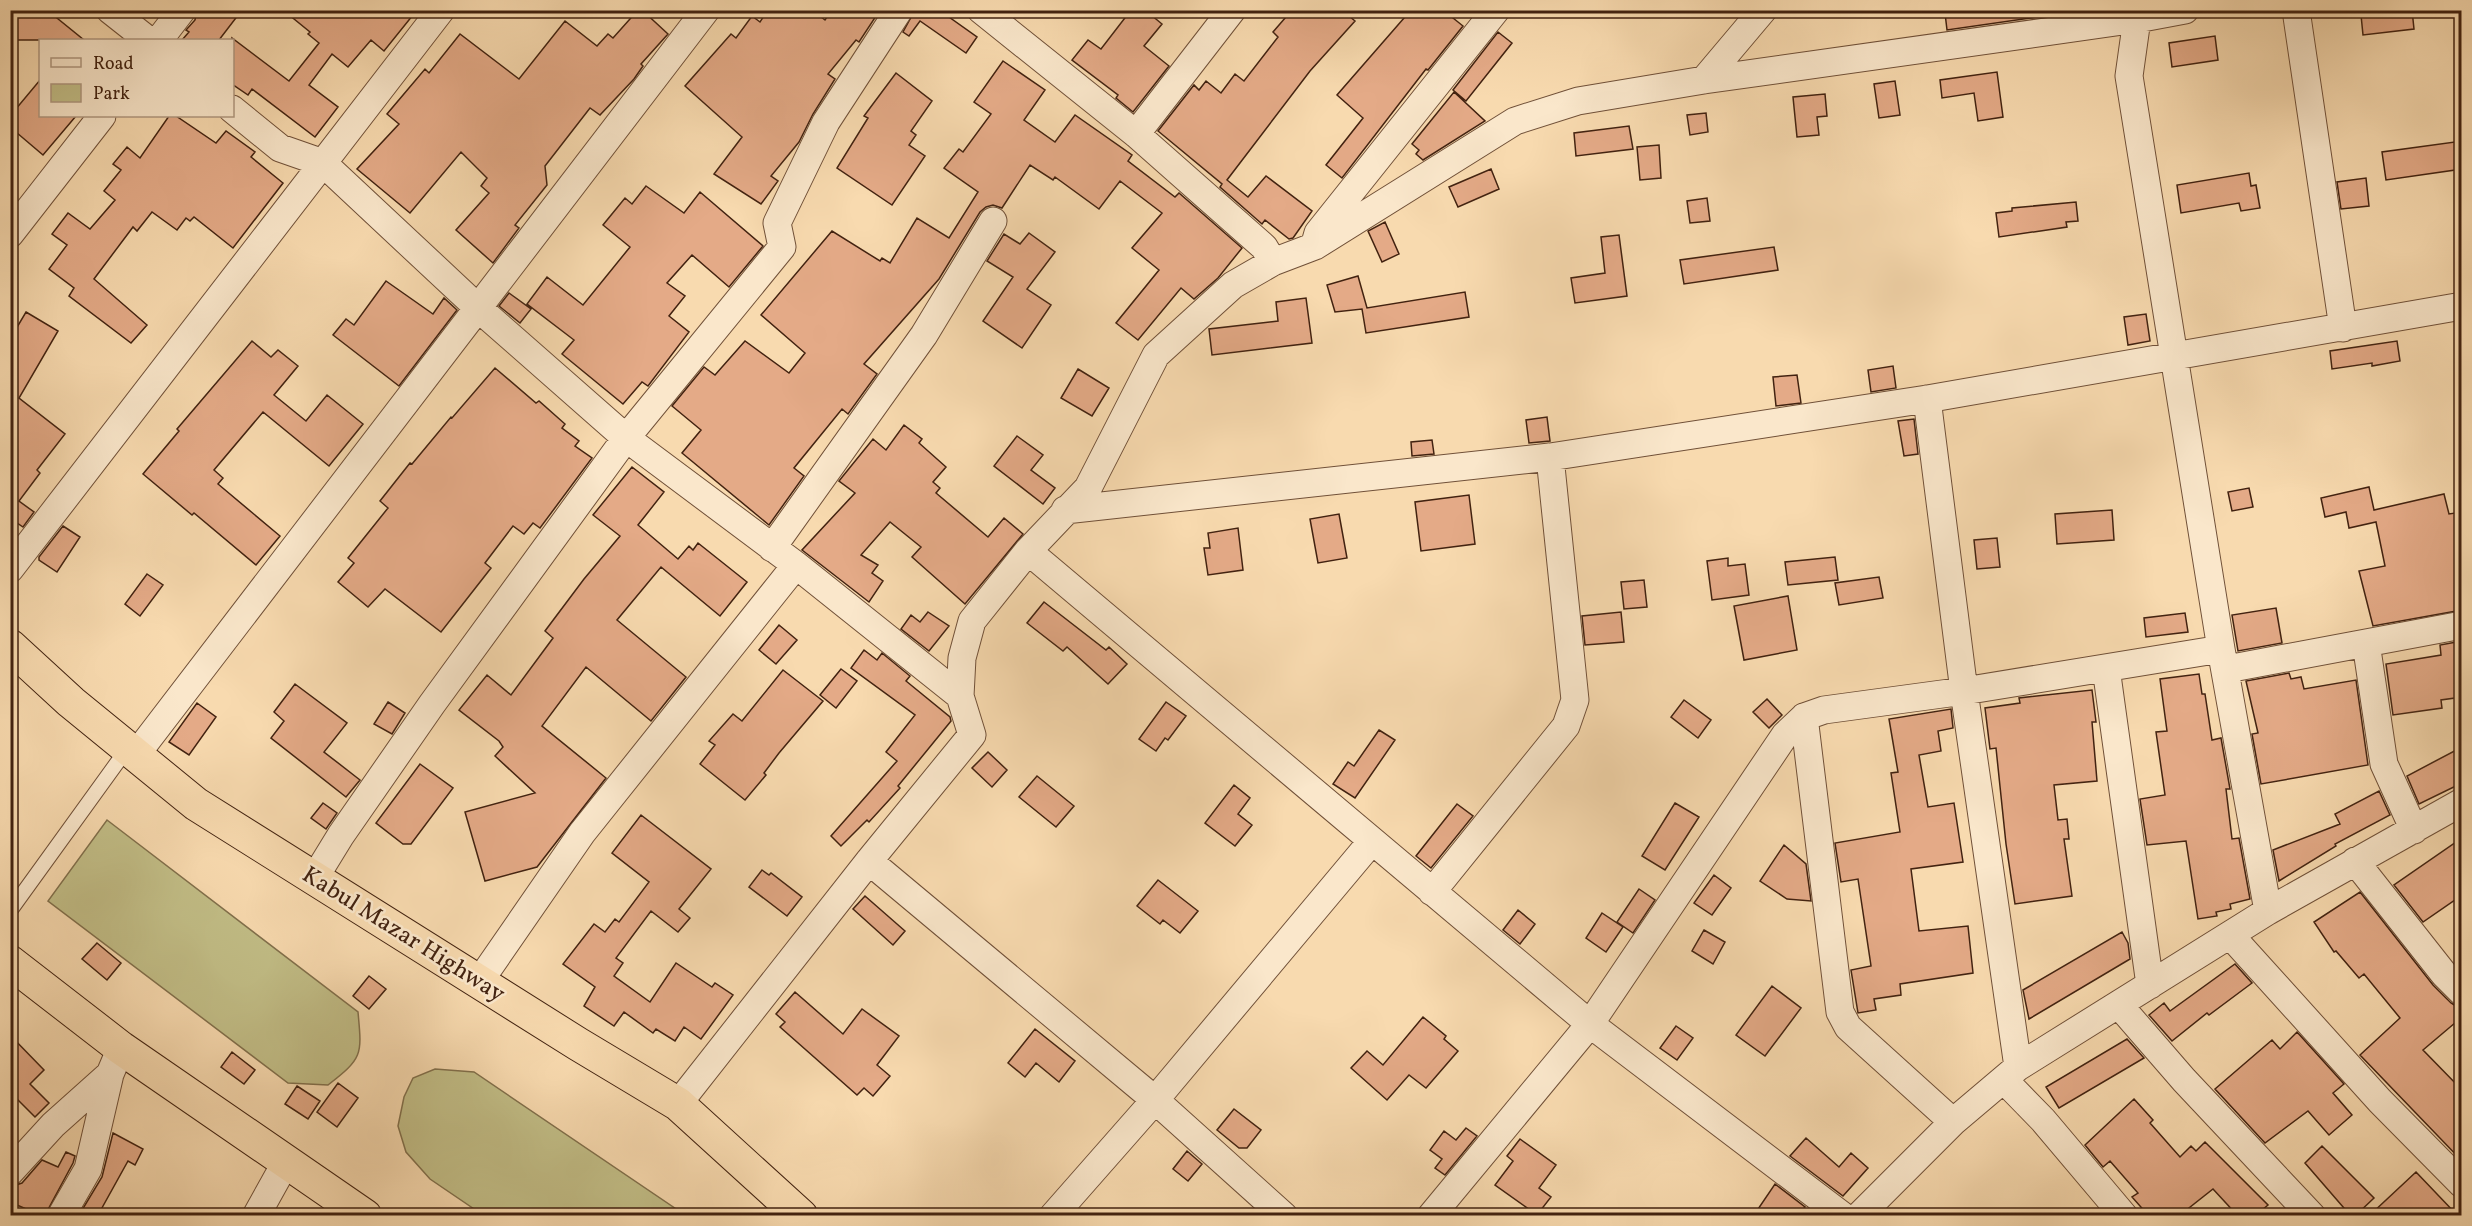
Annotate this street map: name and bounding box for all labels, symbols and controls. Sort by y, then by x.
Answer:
legend [39,39,234,117]
text: Road [93,52,134,77]
text: Park [93,82,130,107]
street label: Kabul Mazar Highway [295,859,511,1011]

